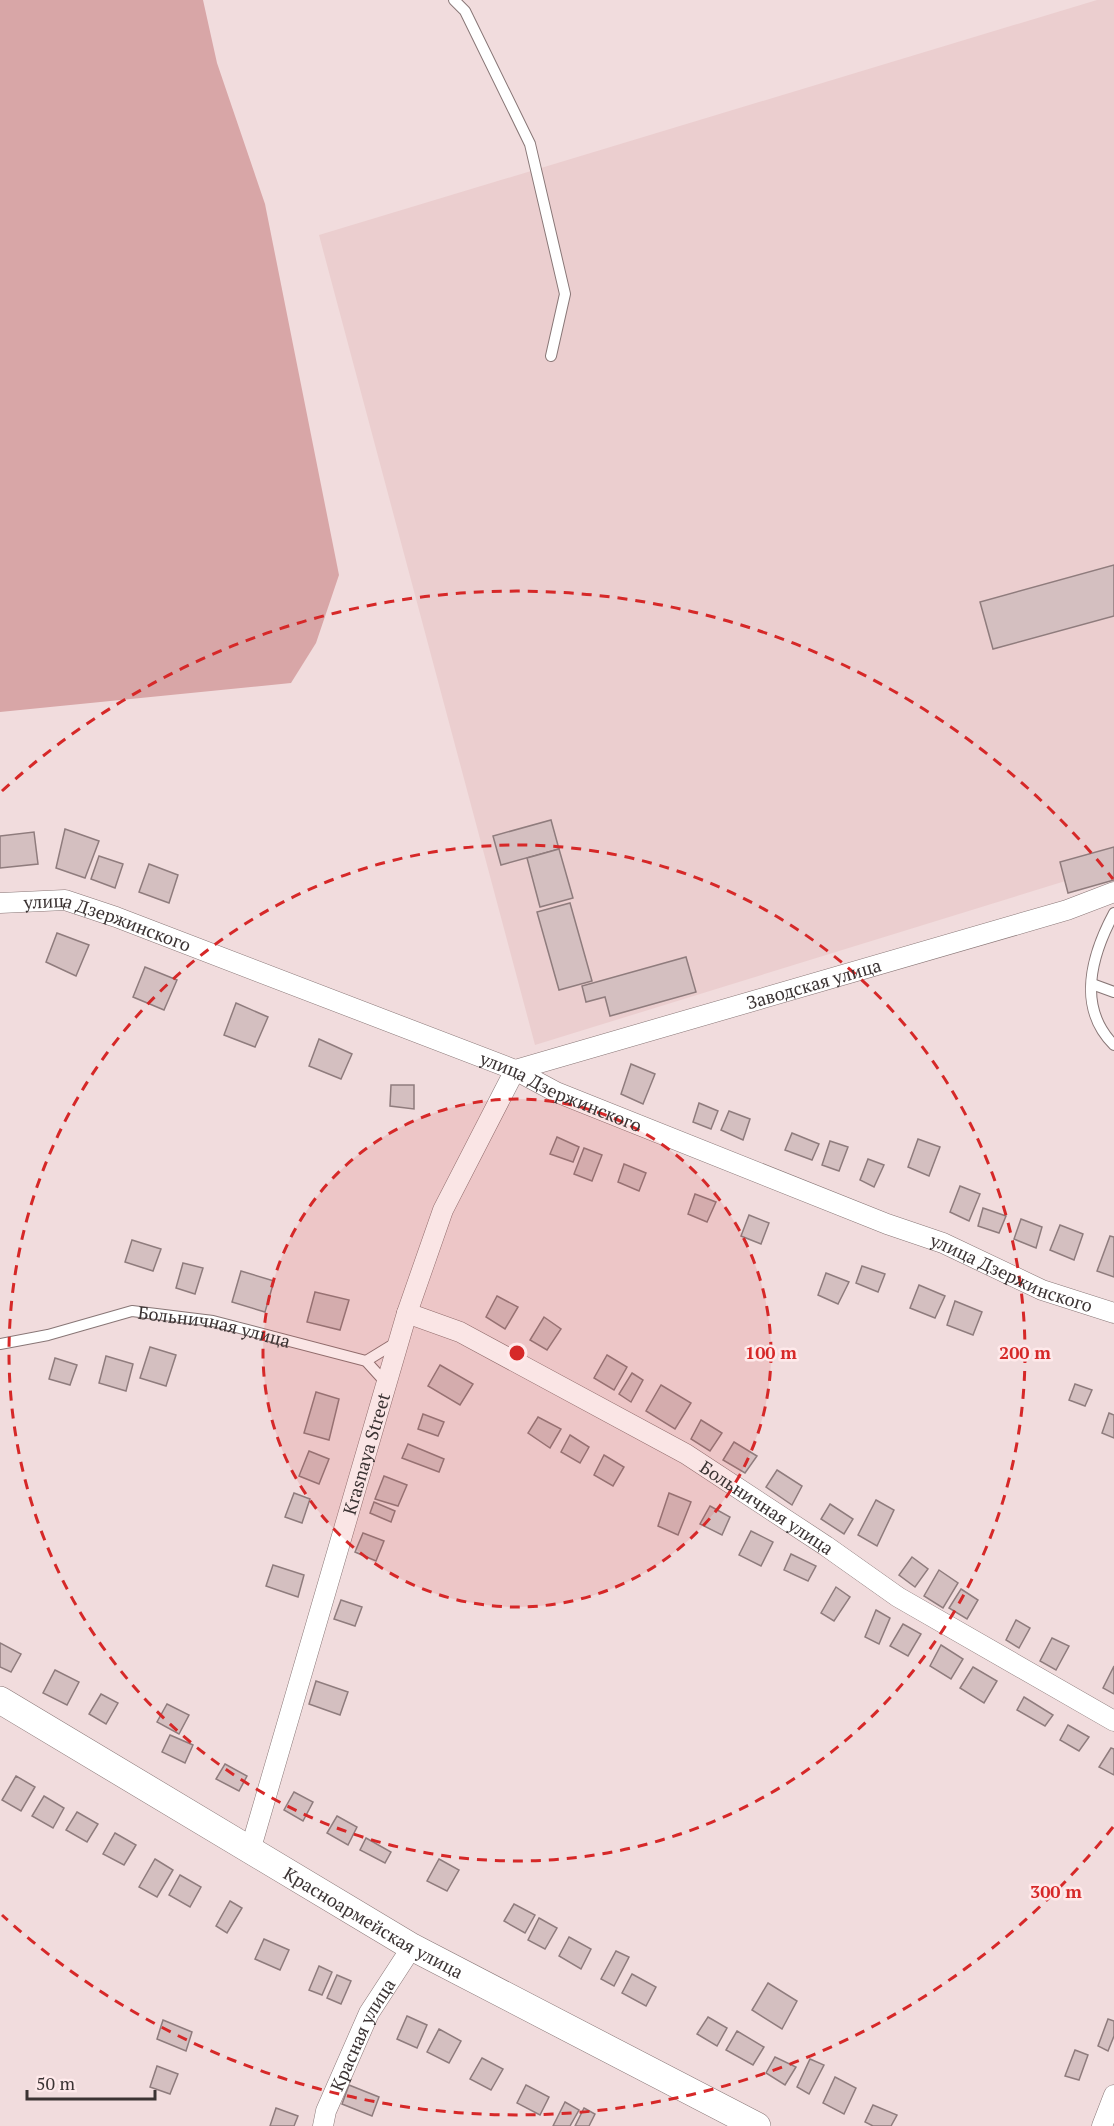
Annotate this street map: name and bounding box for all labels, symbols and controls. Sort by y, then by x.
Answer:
street label: улица Дзержинского [22,888,195,957]
street label: Заводская улица [744,953,884,1014]
street label: улица Дзержинского [476,1045,646,1137]
street label: улица Дзержинского [926,1227,1096,1317]
street label: Больничная улица [137,1300,293,1353]
text: 100 m [745,1340,797,1364]
text: 200 m [999,1340,1051,1364]
centre of rings [507,1343,527,1363]
street label: Krasnaya Street [337,1389,395,1517]
street label: Больничная улица [696,1455,839,1560]
street label: Красноармейская улица [280,1861,468,1984]
text: 300 m [1030,1879,1082,1903]
street label: Красная улица [324,1974,400,2095]
scale bar [27,2063,154,2101]
text: 50 m [36,2071,76,2095]

